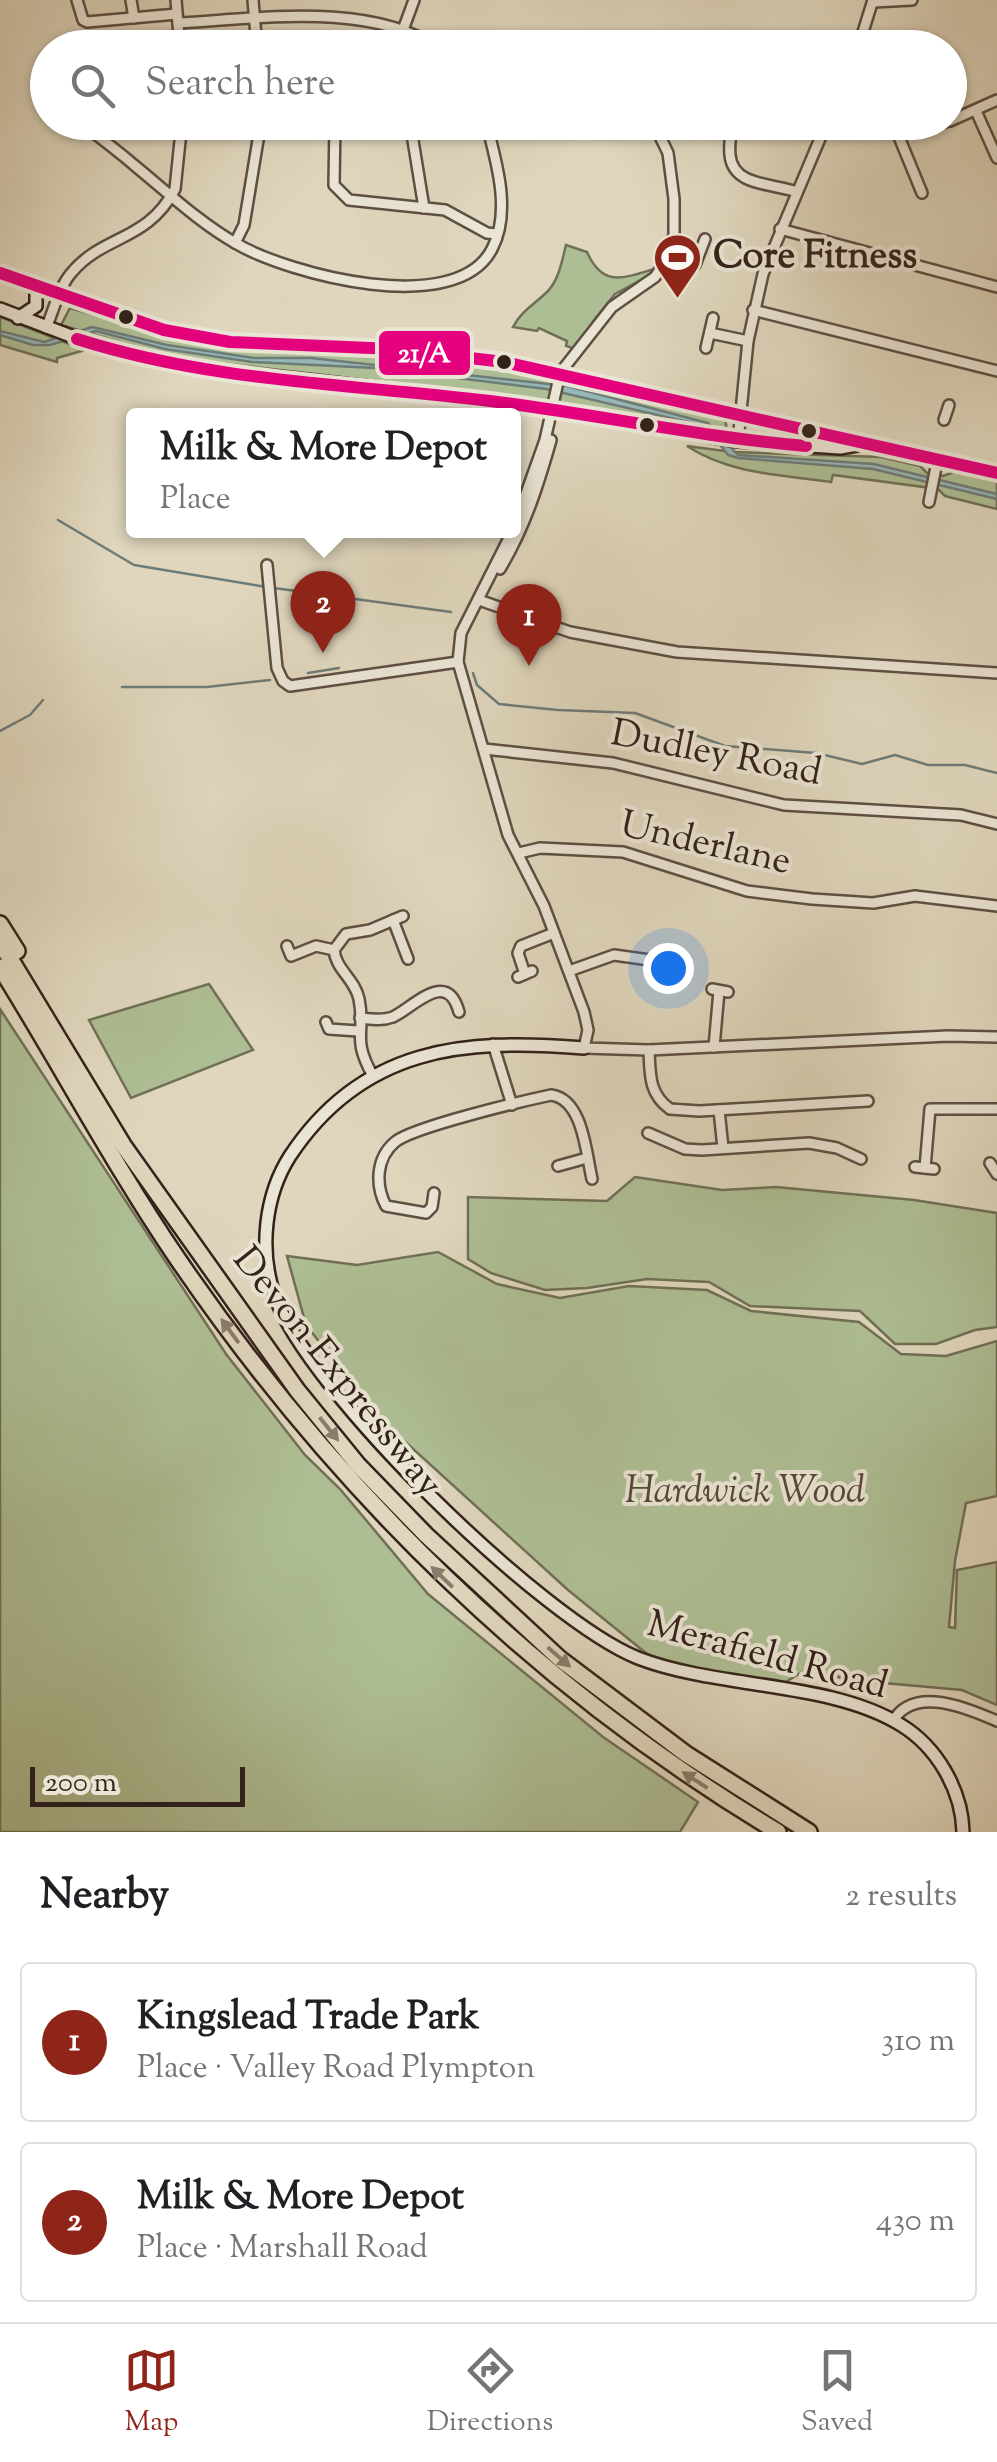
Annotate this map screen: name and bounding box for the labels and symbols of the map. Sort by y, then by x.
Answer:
place label: Core Fitness [713,231,917,285]
sports icon: Core Fitness [652,232,704,300]
unlabelled marker [116,307,136,327]
line badge: 21/A [377,329,472,377]
text: 21/A [397,335,451,375]
unlabelled marker [494,352,514,372]
unlabelled marker [637,415,657,435]
unlabelled marker [799,421,819,441]
pin: 2 [290,570,356,653]
pin: 1 [496,584,562,666]
street label: Dudley Road [606,708,826,802]
street label: Underlane [614,799,796,891]
your location [643,943,694,994]
street label: Devon Expressway [218,1236,454,1510]
one-way arrow [220,1318,240,1344]
one-way arrow [317,1416,339,1441]
park label: Hardwick Wood [625,1466,865,1520]
one-way arrow [431,1565,455,1589]
street label: Merafield Road [641,1599,893,1715]
one-way arrow [546,1646,571,1668]
scale bar [30,1762,245,1806]
one-way arrow [681,1772,709,1790]

